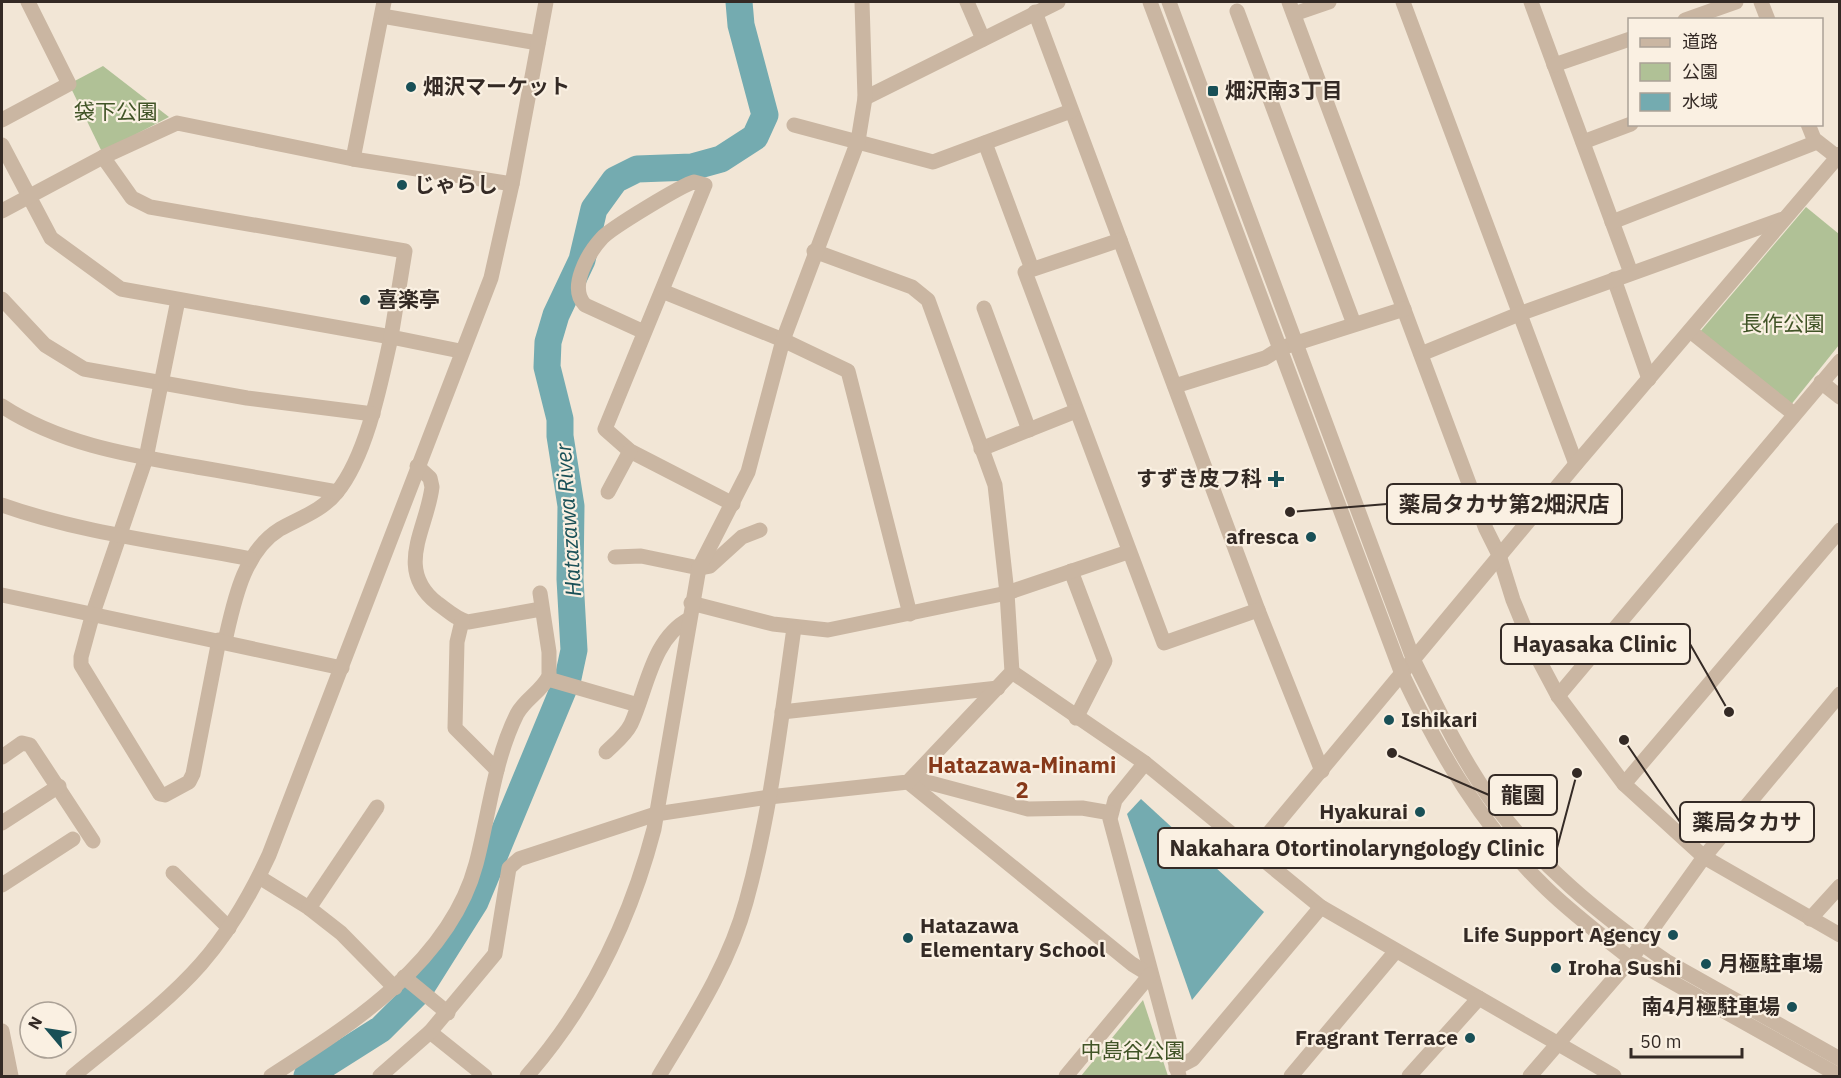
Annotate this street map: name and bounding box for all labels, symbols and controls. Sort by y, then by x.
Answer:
legend [1628,18,1823,126]
text: 道路 [1682,30,1718,53]
text: 公園 [1682,60,1718,83]
place label: 畑沢マーケット [423,72,570,100]
place label: 畑沢南3丁目 [1225,76,1343,104]
marker: 畑沢マーケット [404,80,418,94]
marker: 畑沢南3丁目 [1206,84,1220,98]
text: 水域 [1682,90,1718,113]
park label: 袋下公園 [74,97,158,125]
place label: じゃらし [414,170,498,198]
marker: じゃらし [395,178,409,192]
place label: 喜楽亭 [377,285,440,313]
marker: 喜楽亭 [358,293,372,307]
park label: 長作公園 [1741,309,1825,337]
water label: Hatazawa River [548,442,587,598]
place label: すずき皮フ科 [1136,464,1262,492]
marker: すずき皮フ科 [1267,470,1285,488]
callout: 薬局タカサ第2畑沢店 [1387,484,1622,524]
text: 薬局タカサ第2畑沢店 [1398,489,1610,518]
place label: afresca [1226,522,1299,550]
marker: afresca [1304,530,1318,544]
callout: Hayasaka Clinic [1501,624,1690,664]
text: Hayasaka Clinic [1513,629,1677,658]
place label: Ishikari [1401,705,1478,733]
marker: Ishikari [1382,713,1396,727]
district label: Hatazawa-Minami 2 [928,750,1116,804]
callout: 龍園 [1489,775,1557,815]
text: 龍園 [1501,780,1545,809]
place label: Hyakurai [1319,797,1408,825]
callout: 薬局タカサ [1680,802,1814,842]
marker: Hyakurai [1413,805,1427,819]
text: 薬局タカサ [1692,807,1802,836]
callout: Nakahara Otortinolaryngology Clinic [1158,828,1557,868]
text: Nakahara Otortinolaryngology Clinic [1169,833,1545,862]
place label: Hatazawa Elementary School [920,911,1105,963]
place label: Life Support Agency [1463,920,1662,948]
marker: Life Support Agency [1666,928,1680,942]
marker: Hatazawa Elementary School [901,931,915,945]
place label: 月極駐車場 [1718,949,1823,977]
place label: Iroha Sushi [1568,953,1681,981]
marker: 月極駐車場 [1699,957,1713,971]
marker: Iroha Sushi [1549,961,1563,975]
place label: 南4月極駐車場 [1641,992,1780,1020]
north arrow [18,1000,78,1060]
marker: 南4月極駐車場 [1785,1000,1799,1014]
text: N [23,1013,46,1033]
scale bar [1631,1021,1742,1059]
place label: Fragrant Terrace [1295,1023,1458,1051]
text: 50 m [1640,1030,1682,1053]
marker: Fragrant Terrace [1463,1031,1477,1045]
park label: 中島谷公園 [1081,1036,1186,1064]

